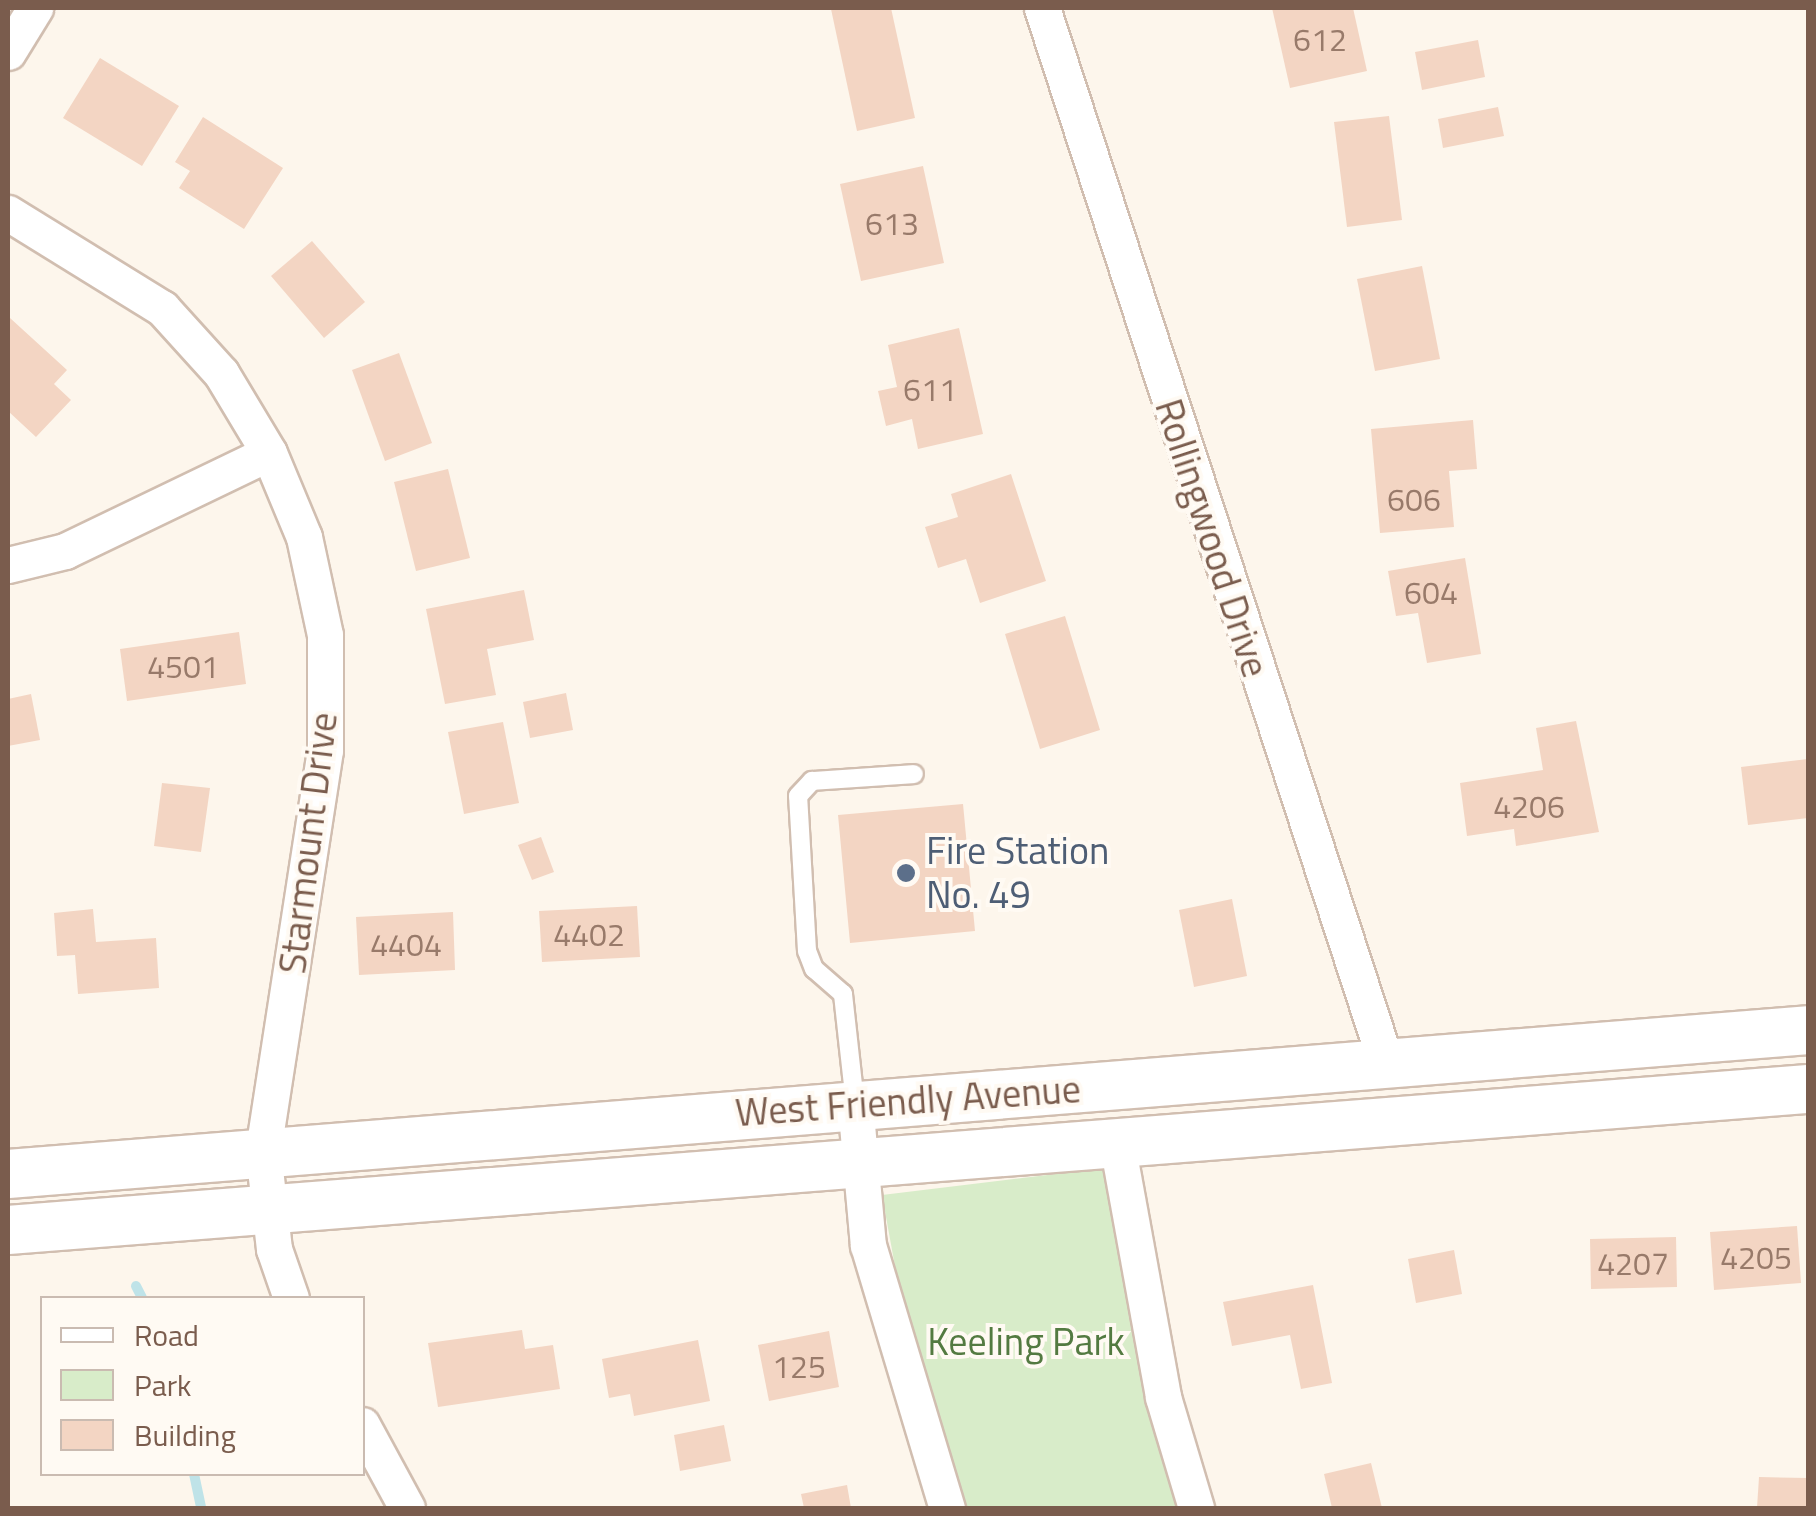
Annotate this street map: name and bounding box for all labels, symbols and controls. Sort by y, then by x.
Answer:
house number: 612 [1293,20,1347,58]
house number: 613 [865,204,919,242]
house number: 611 [903,370,957,408]
street label: Rollingwood Drive [1146,393,1278,683]
house number: 606 [1387,480,1441,518]
house number: 604 [1404,573,1458,611]
house number: 4501 [147,647,219,685]
street label: Starmount Drive [269,710,347,976]
house number: 4206 [1493,787,1565,825]
place label: Fire Station No. 49 [926,828,1109,918]
marker: Fire Station No. 49 [895,862,917,884]
house number: 4402 [553,915,625,953]
house number: 4404 [370,925,442,963]
street label: West Friendly Avenue [734,1066,1082,1136]
house number: 4205 [1720,1238,1792,1276]
house number: 4207 [1597,1244,1669,1282]
legend [40,1296,365,1476]
text: Road [134,1312,199,1358]
park label: Keeling Park [927,1319,1125,1365]
house number: 125 [772,1347,826,1385]
text: Park [134,1362,191,1408]
text: Building [134,1412,236,1458]

